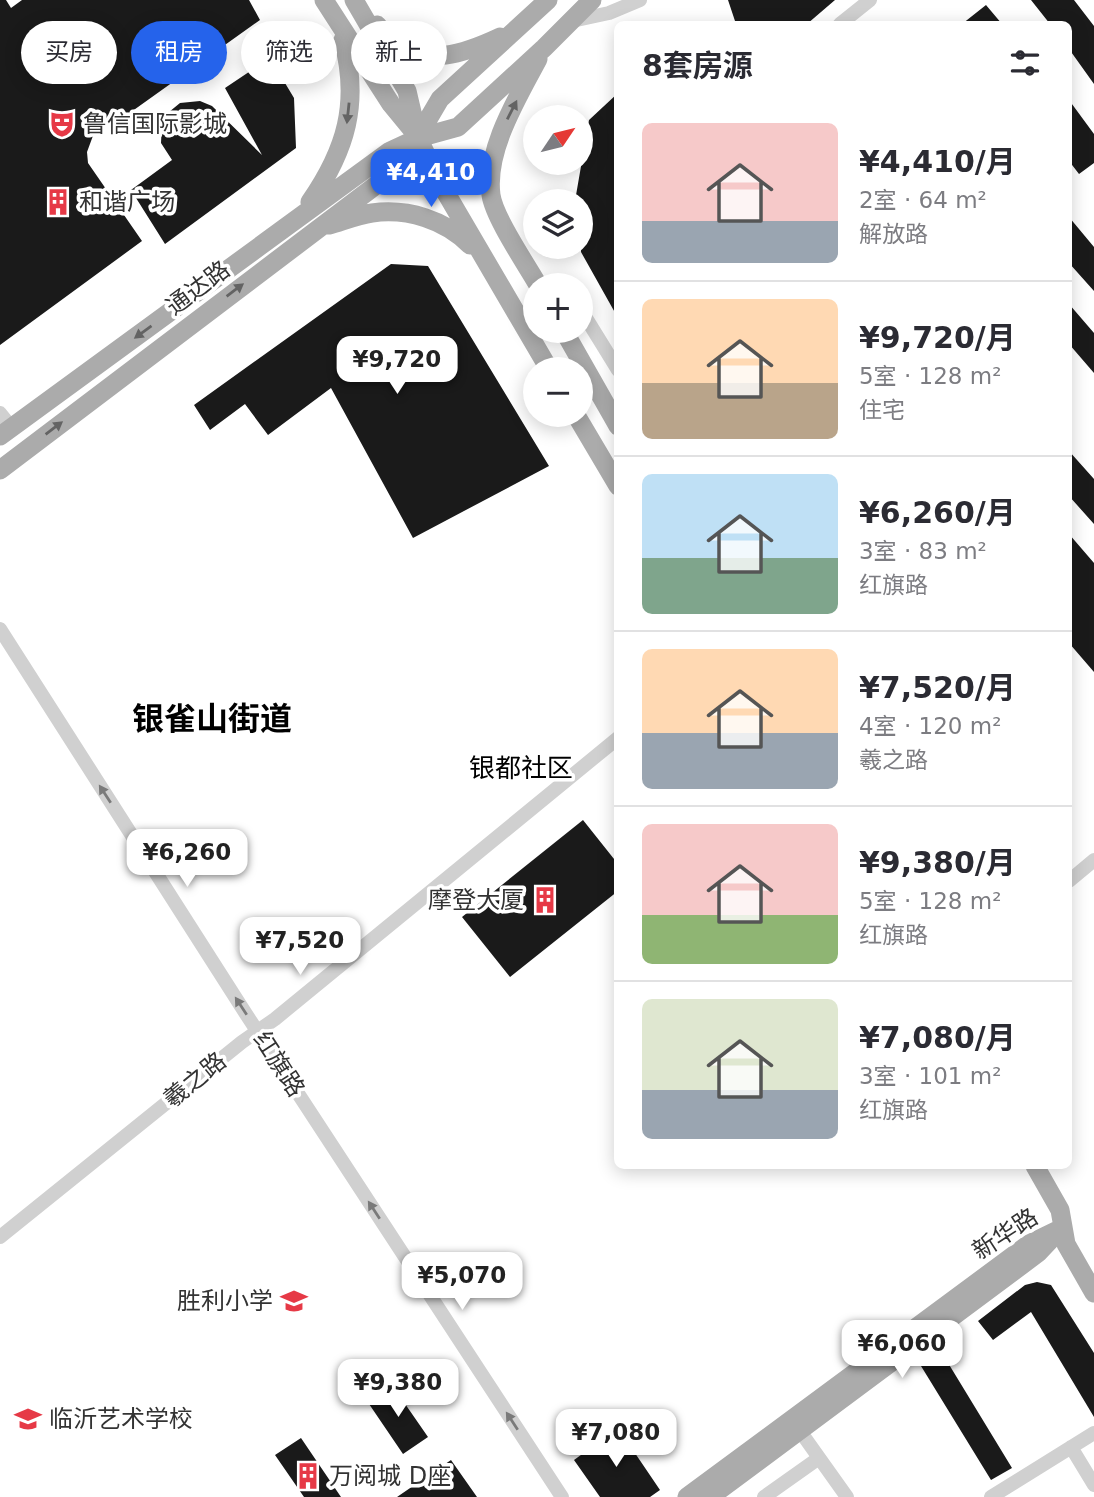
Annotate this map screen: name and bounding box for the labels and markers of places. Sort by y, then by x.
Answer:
theatre icon: 鲁信国际影城 [47,109,77,139]
place label: 鲁信国际影城 [83,110,227,138]
pin: ¥4,410 [374,150,488,209]
building icon: 和谐广场 [43,187,73,217]
place label: 和谐广场 [79,188,175,216]
pin: ¥9,720 [340,336,454,396]
pin: ¥6,260 [130,830,244,889]
building icon: 摩登大厦 [530,885,560,915]
place label: 摩登大厦 [428,886,524,914]
pin: ¥7,520 [243,918,357,977]
pin: ¥5,070 [405,1252,519,1312]
school or university icon: 胜利小学 [279,1286,309,1316]
place label: 胜利小学 [177,1287,273,1315]
pin: ¥6,060 [845,1320,959,1380]
pin: ¥9,380 [341,1360,455,1419]
school or university icon: 临沂艺术学校 [13,1404,43,1434]
place label: 临沂艺术学校 [49,1405,193,1433]
pin: ¥7,080 [559,1410,673,1469]
building icon: 万阅城 D座 [293,1461,323,1491]
place label: 万阅城 D座 [329,1462,451,1490]

